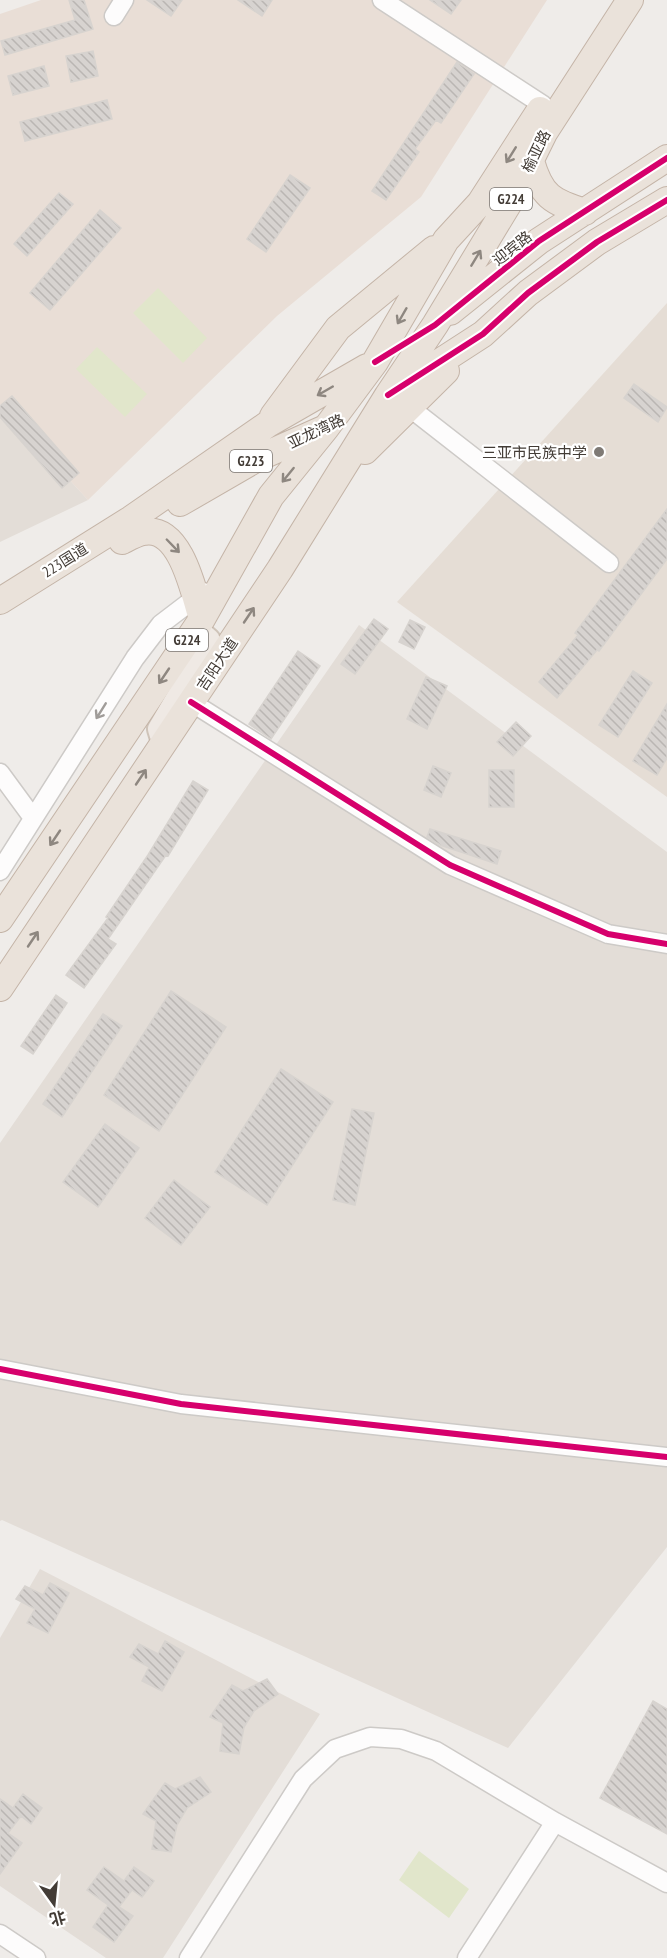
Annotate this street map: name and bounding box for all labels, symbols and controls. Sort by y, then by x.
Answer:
street label: 榆亚路 [518,127,554,175]
one-way arrow [504,146,516,163]
road number: G224 [490,188,532,210]
street label: 迎宾路 [488,227,536,269]
one-way arrow [470,250,482,267]
one-way arrow [396,307,408,324]
one-way arrow [317,385,334,397]
street label: 亚龙湾路 [285,410,347,452]
place label: 三亚市民族中学 [482,443,587,462]
marker: 三亚市民族中学 [592,445,606,459]
road number: G223 [230,450,272,472]
one-way arrow [282,467,295,483]
street label: 223国道 [39,539,91,581]
one-way arrow [166,539,180,554]
one-way arrow [243,607,256,624]
road number: G224 [166,629,208,651]
street label: 吉阳大道 [192,634,242,694]
one-way arrow [157,667,170,684]
one-way arrow [95,702,107,719]
one-way arrow [135,770,147,786]
one-way arrow [49,829,61,845]
one-way arrow [26,931,39,948]
north arrow [24,1874,84,1934]
text: 北 [48,1907,68,1930]

